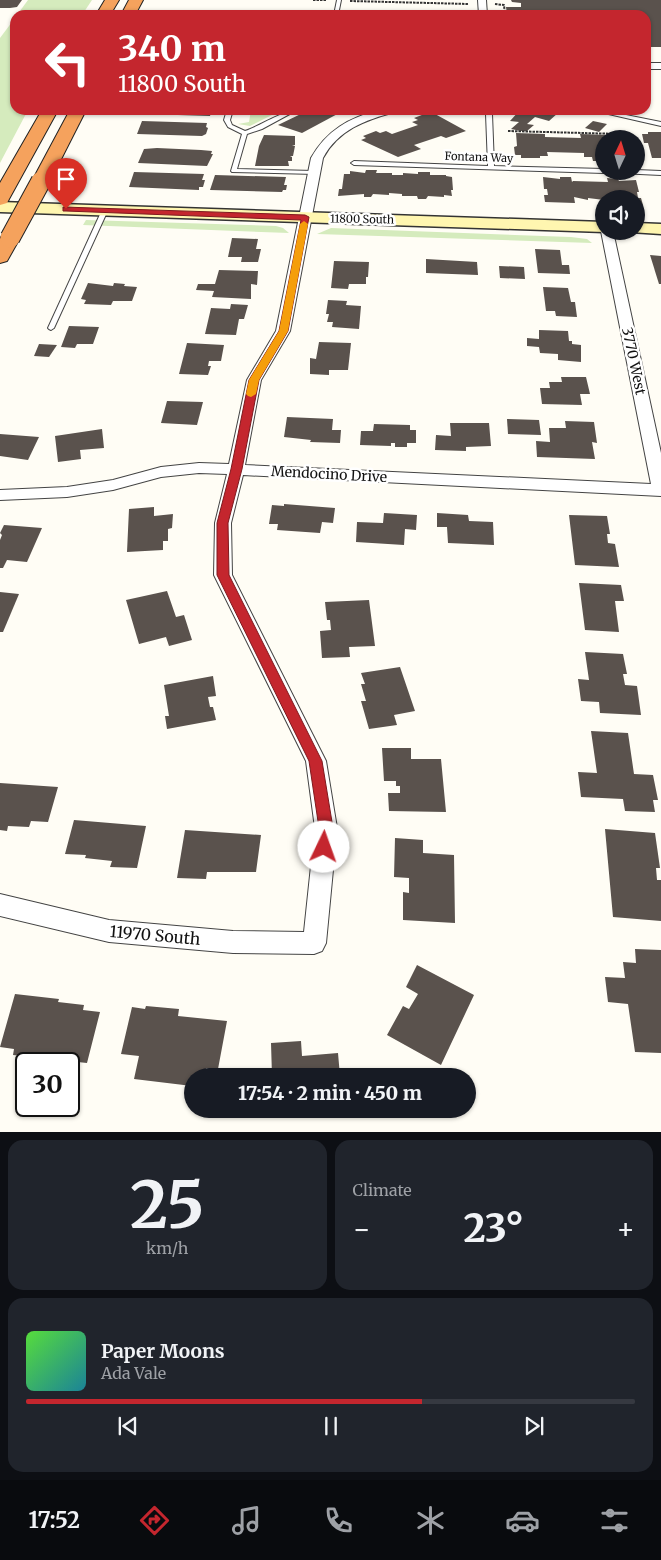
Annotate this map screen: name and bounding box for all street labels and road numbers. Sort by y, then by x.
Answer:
street label: Fontana Way [445,149,514,165]
street label: 11800 South [330,211,395,227]
street label: 3770 West [618,326,650,397]
street label: Mendocino Drive [271,462,387,486]
street label: 11970 South [109,921,202,949]

